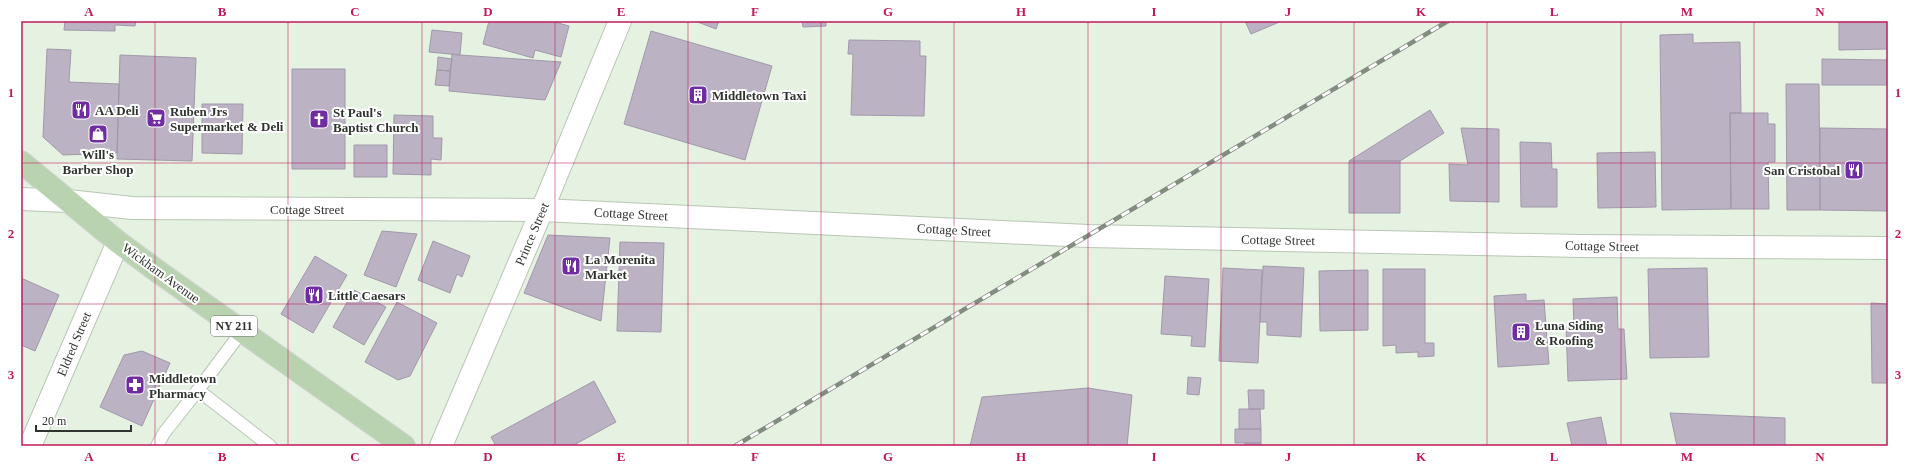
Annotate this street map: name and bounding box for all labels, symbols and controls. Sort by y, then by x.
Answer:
text: A [84,4,94,19]
text: B [218,4,227,19]
text: C [350,4,360,19]
text: D [483,4,493,19]
text: E [617,4,625,19]
text: F [751,4,759,19]
text: G [883,4,893,19]
text: H [1016,4,1026,19]
text: I [1151,4,1157,19]
text: J [1285,4,1292,19]
text: K [1416,4,1427,19]
text: L [1550,4,1559,19]
text: M [1681,4,1693,19]
text: N [1815,4,1825,19]
building icon: Middletown Taxi [687,84,709,106]
text: 1 [8,85,14,100]
text: 1 [1895,85,1901,100]
place label: Middletown Taxi [712,88,807,103]
restaurant icon: AA Deli [70,99,92,121]
place label: AA Deli [95,103,139,118]
place label: Ruben Jrs Supermarket & Deli [170,104,284,134]
place label: St Paul's Baptist Church [333,105,419,135]
supermarket icon: Ruben Jrs Supermarket & Deli [145,107,167,129]
church icon: St Paul's Baptist Church [308,108,330,130]
shop icon: Will's Barber Shop [87,123,109,145]
place label: Will's Barber Shop [63,147,133,177]
restaurant icon: San Cristobal [1843,159,1865,181]
place label: San Cristobal [1764,163,1840,178]
street label: Prince Street [512,200,552,268]
street label: Cottage Street [270,202,344,217]
street label: Cottage Street [594,205,669,223]
street label: Cottage Street [917,221,992,239]
text: 2 [8,226,14,241]
text: 2 [1895,226,1901,241]
street label: Cottage Street [1241,232,1316,248]
street label: Cottage Street [1565,238,1640,254]
street label: Wickham Avenue [119,240,203,306]
place label: La Morenita Market [585,252,656,282]
restaurant icon: La Morenita Market [560,255,582,277]
restaurant icon: Little Caesars [303,284,325,306]
place label: Little Caesars [328,288,406,303]
street label: Eldred Street [54,309,94,378]
road number: NY 211 [211,316,257,336]
place label: Luna Siding & Roofing [1535,318,1604,348]
building icon: Luna Siding & Roofing [1510,321,1532,343]
text: 3 [8,367,15,382]
text: 3 [1895,367,1902,382]
place label: Middletown Pharmacy [149,371,217,401]
pharmacy icon: Middletown Pharmacy [124,374,146,396]
scale bar [36,407,131,433]
text: 20 m [42,414,67,428]
text: A [84,449,94,464]
text: B [218,449,227,464]
text: C [350,449,360,464]
text: D [483,449,493,464]
text: E [617,449,625,464]
text: F [751,449,759,464]
text: G [883,449,893,464]
text: H [1016,449,1026,464]
text: I [1151,449,1157,464]
text: J [1285,449,1292,464]
text: K [1416,449,1427,464]
text: L [1550,449,1559,464]
text: M [1681,449,1693,464]
text: N [1815,449,1825,464]

